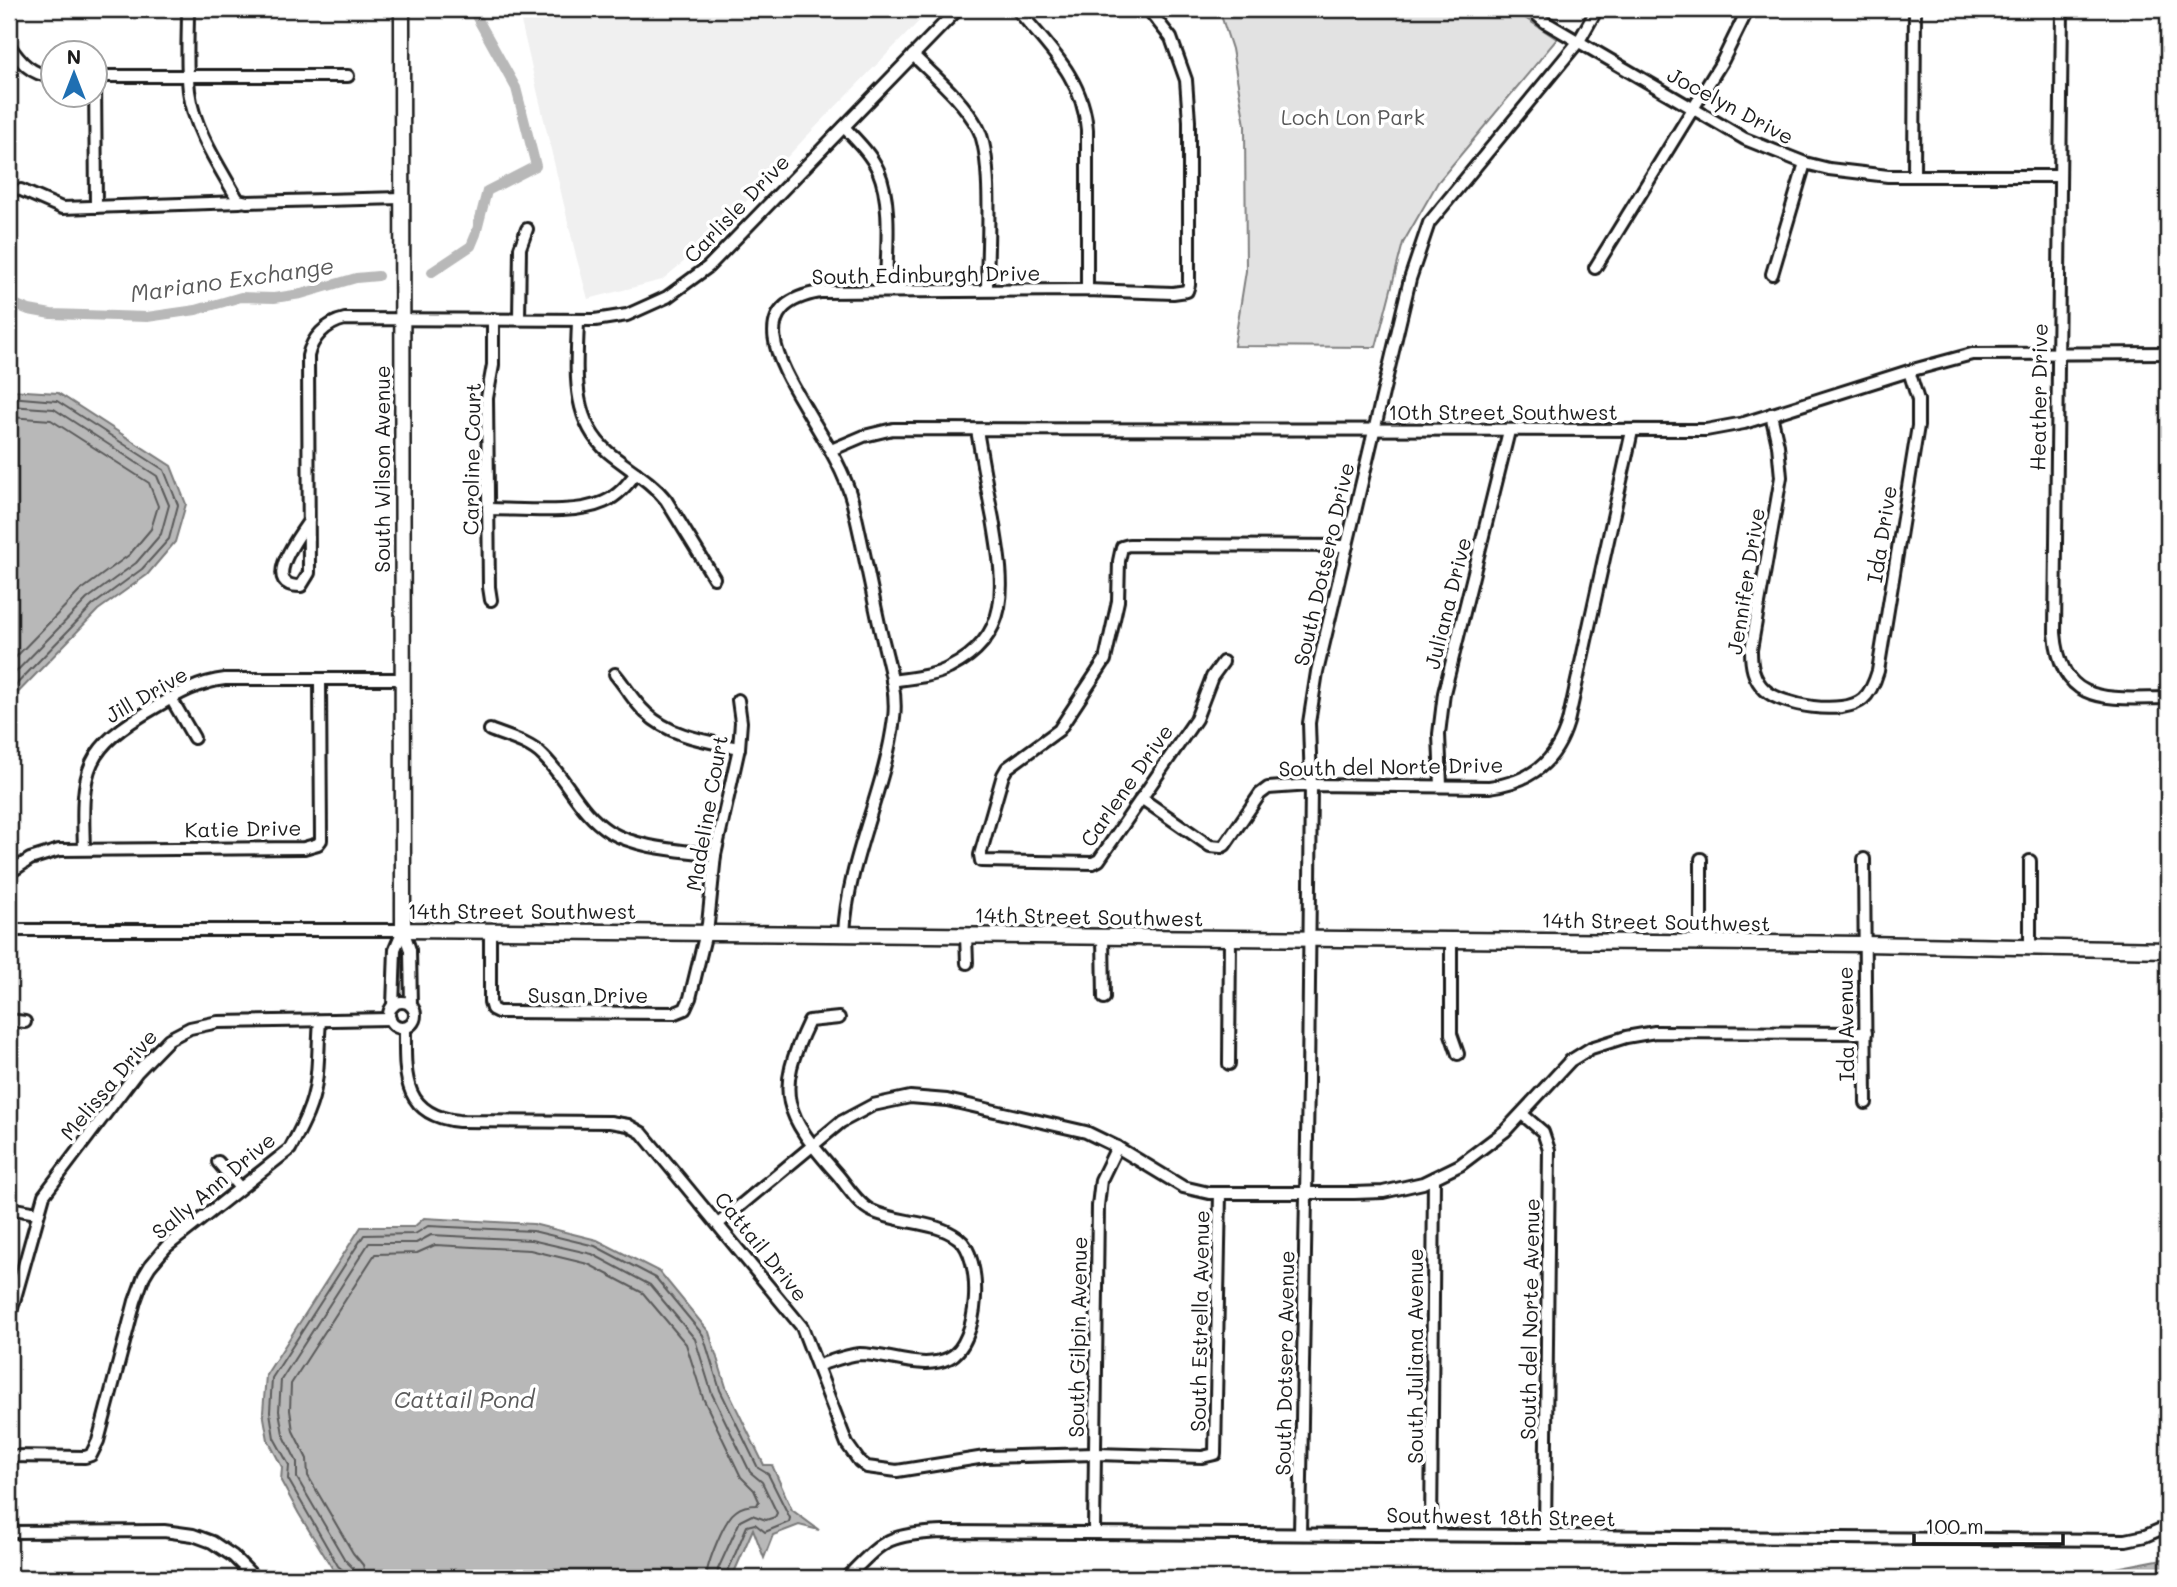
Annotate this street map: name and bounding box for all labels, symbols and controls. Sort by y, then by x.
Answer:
north arrow [38,38,108,108]
text: N [67,44,81,69]
street label: Jocelyn Drive [1663,60,1799,150]
park label: Loch Lon Park [1281,103,1425,130]
street label: Carlisle Drive [677,148,795,268]
water label: Mariano Exchange [128,250,336,308]
street label: South Edinburgh Drive [811,259,1041,289]
street label: Heather Drive [2023,323,2053,471]
street label: South Wilson Avenue [368,365,395,573]
street label: Caroline Court [456,382,486,536]
street label: 10th Street Southwest [1388,398,1618,425]
street label: South Dotsero Drive [1286,460,1360,668]
street label: Ida Drive [1860,484,1902,584]
street label: Jennifer Drive [1720,506,1770,656]
street label: Juliana Drive [1418,534,1476,672]
street label: Jill Drive [100,660,192,728]
street label: Carlene Drive [1074,718,1178,852]
street label: Madeline Court [679,733,733,893]
street label: South del Norte Drive [1278,751,1504,781]
street label: Katie Drive [184,813,302,843]
street label: 14th Street Southwest [408,897,636,924]
street label: 14th Street Southwest [974,901,1204,931]
street label: 14th Street Southwest [1541,906,1771,936]
street label: Ida Avenue [1830,966,1860,1082]
street label: Susan Drive [528,981,648,1008]
street label: Melissa Drive [54,1023,162,1145]
street label: Sally Ann Drive [146,1125,280,1245]
street label: Cattail Drive [709,1186,815,1306]
street label: South del Norte Avenue [1513,1198,1545,1440]
street label: South Estrella Avenue [1184,1210,1214,1432]
street label: South Gilpin Avenue [1062,1236,1092,1438]
street label: South Juliana Avenue [1401,1248,1428,1464]
street label: South Dotsero Avenue [1269,1250,1299,1476]
water label: Cattail Pond [394,1384,536,1414]
street label: Southwest 18th Street [1386,1501,1616,1531]
scale bar [1914,1503,2063,1547]
text: 100 m [1925,1512,1984,1539]

